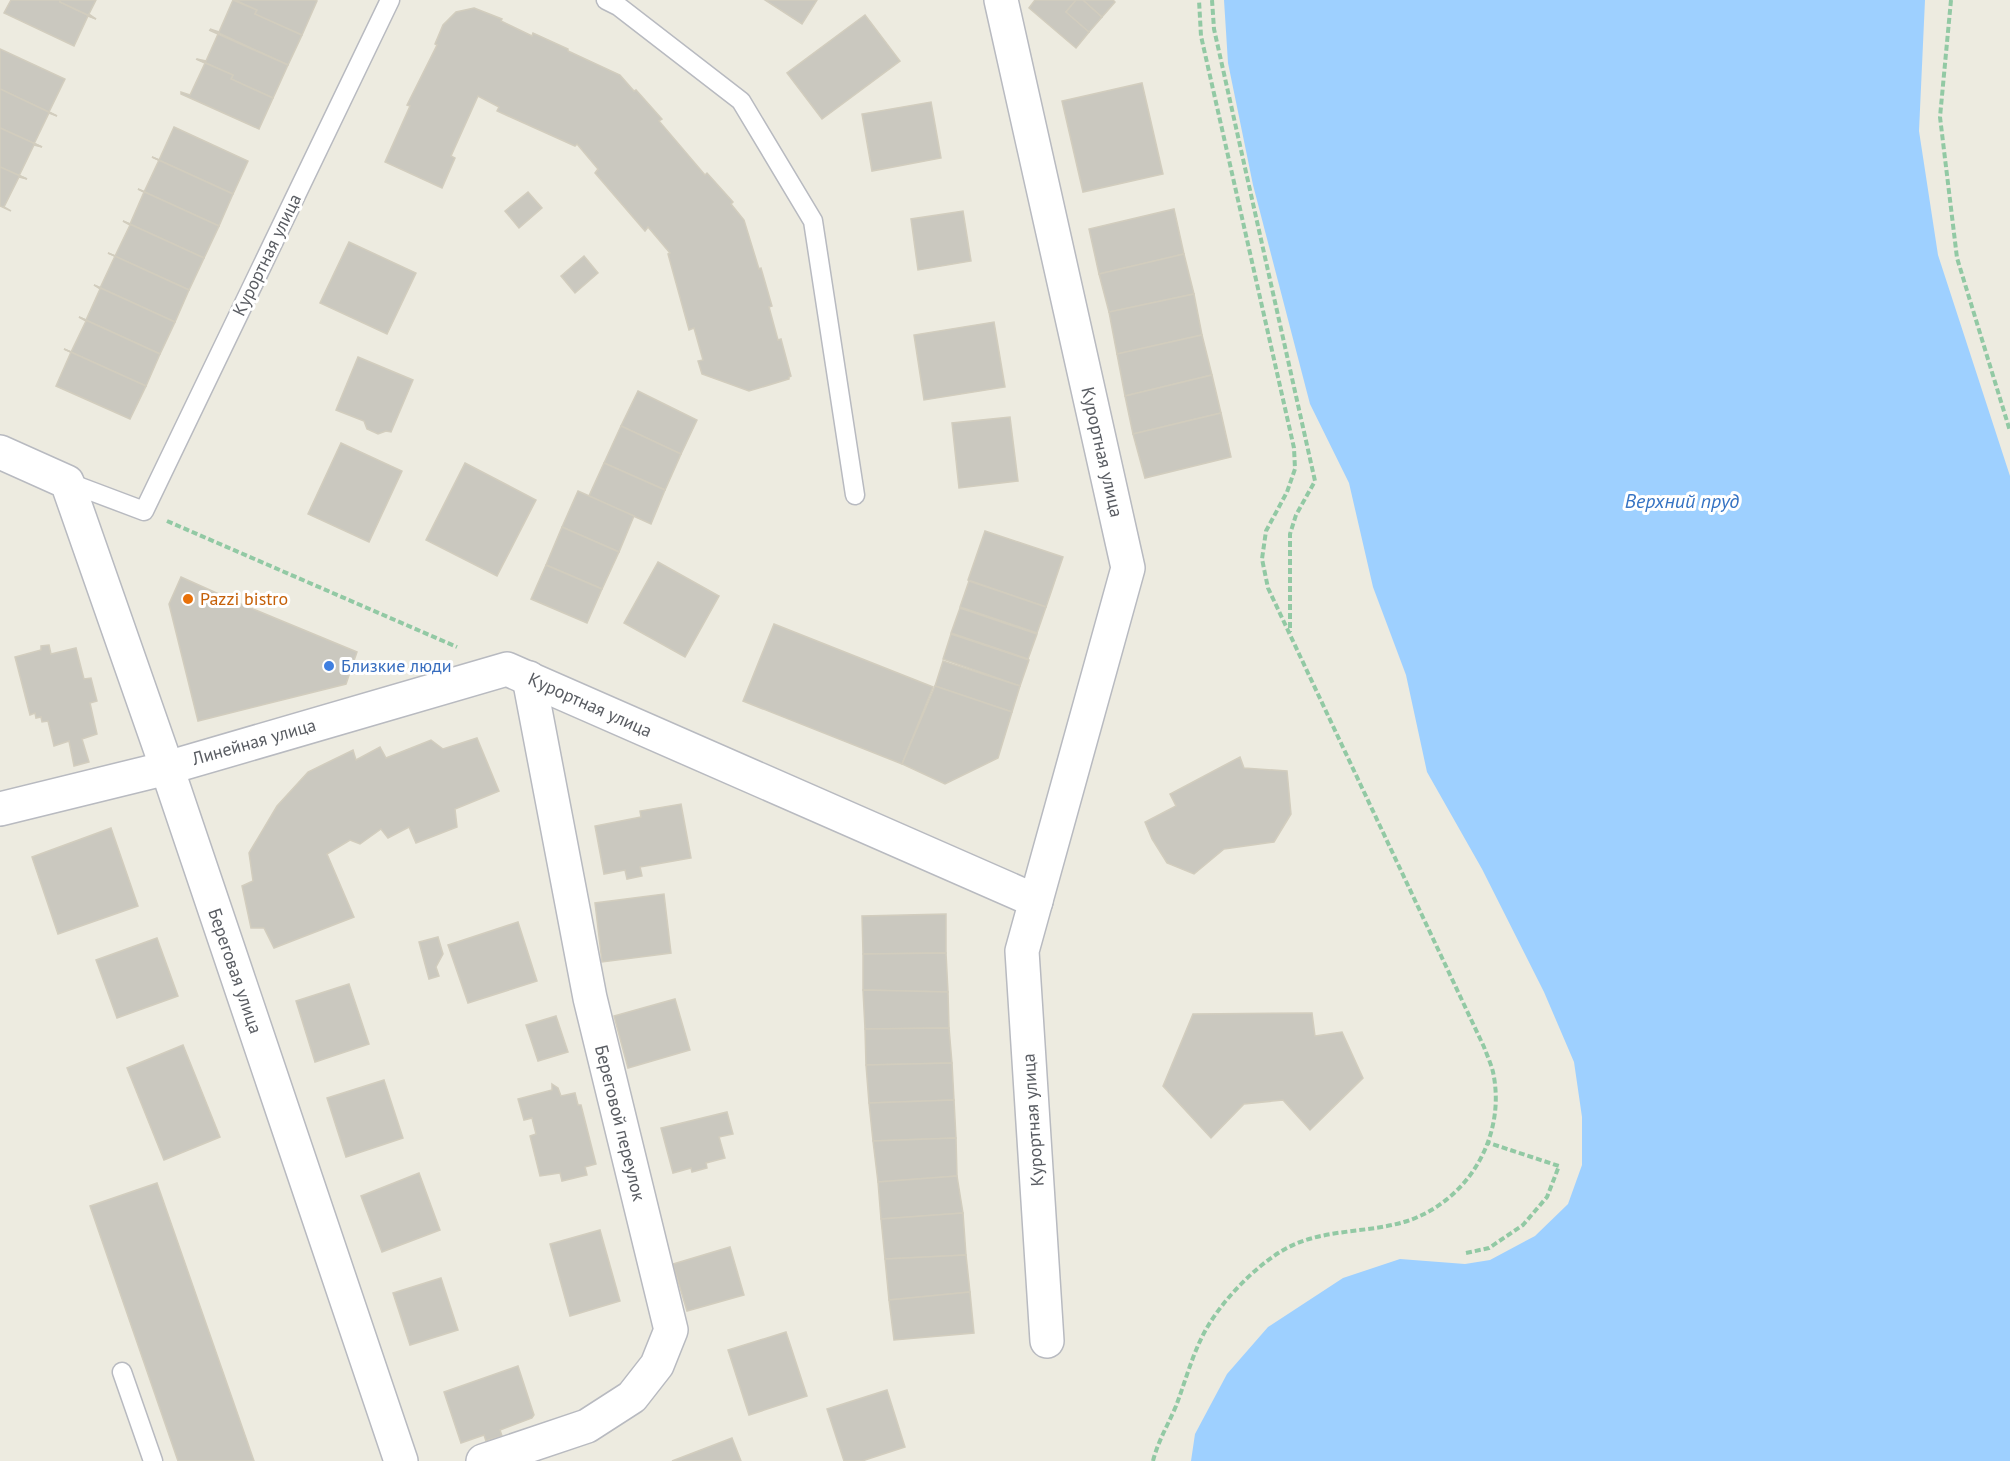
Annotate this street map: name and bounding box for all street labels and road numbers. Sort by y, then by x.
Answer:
street label: Курортная улица [227,190,306,320]
street label: Курортная улица [1076,384,1129,519]
street label: Курортная улица [525,667,656,742]
street label: Линейная улица [188,713,318,770]
street label: Береговая улица [203,905,268,1037]
street label: Береговой переулок [590,1042,651,1204]
street label: Курортная улица [1016,1053,1049,1187]

